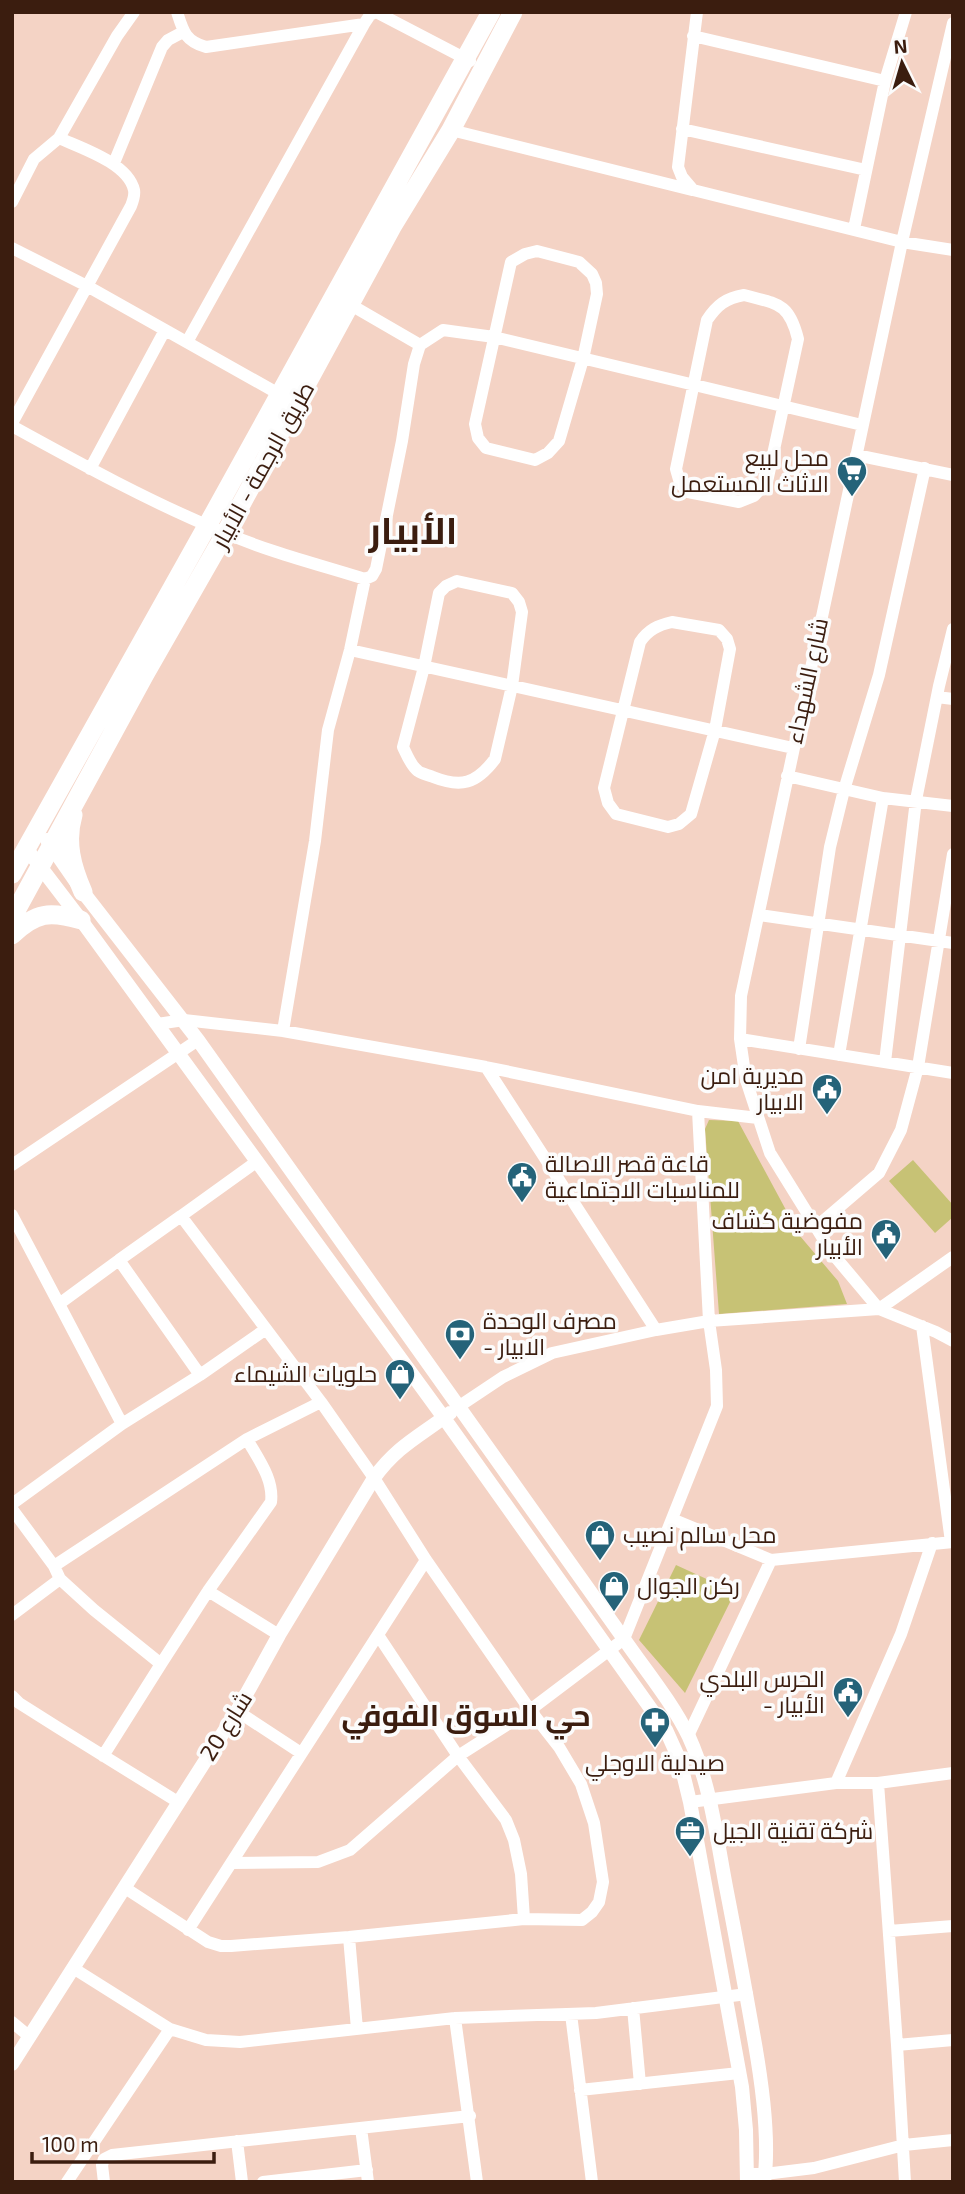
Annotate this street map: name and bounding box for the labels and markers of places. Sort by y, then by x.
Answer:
place label: محل لبيع الاثاث المستعمل [671,443,829,498]
supermarket icon: محل لبيع الاثاث المستعمل [835,454,869,498]
place label: مديرية امن الابيار [700,1061,804,1115]
public building icon: مديرية امن الابيار [810,1072,844,1116]
place label: قاعة قصر الاصالة للمناسبات الاجتماعية [545,1149,740,1203]
public building icon: قاعة قصر الاصالة للمناسبات الاجتماعية [505,1160,539,1204]
place label: مفوضية كشاف الأبيار [711,1206,863,1260]
public building icon: مفوضية كشاف الأبيار [869,1217,903,1261]
place label: مصرف الوحدة - الابيار [483,1306,617,1360]
bank icon: مصرف الوحدة - الابيار [443,1317,477,1361]
shop icon: حلويات الشيماء [383,1357,417,1401]
place label: حلويات الشيماء [234,1359,377,1387]
shop icon: محل سالم نصيب [583,1518,617,1562]
place label: محل سالم نصيب [623,1520,777,1551]
shop icon: ركن الجوال [597,1569,631,1613]
place label: ركن الجوال [637,1571,740,1600]
place label: الحرس البلدي - الأبيار [699,1664,825,1718]
public building icon: الحرس البلدي - الأبيار [831,1675,865,1719]
pharmacy icon: صيدلية الاوجلي [638,1705,672,1749]
place label: صيدلية الاوجلي [585,1748,725,1781]
office icon: شركة تقنية الجيل [673,1814,707,1858]
place label: شركة تقنية الجيل [713,1816,873,1845]

